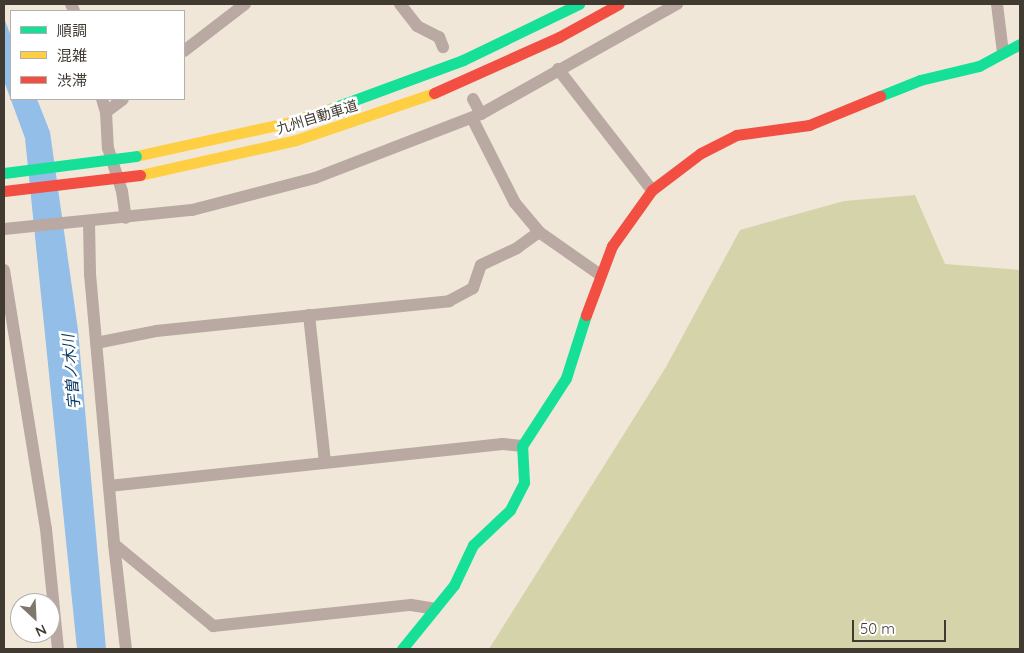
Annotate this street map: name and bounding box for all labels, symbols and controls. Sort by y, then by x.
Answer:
legend [10,10,185,100]
text: 順調 [57,21,87,40]
text: 混雑 [57,46,87,65]
text: 渋滞 [57,71,87,90]
street label: 九州自動車道 [274,97,360,137]
water label: 宇曽ノ木川 [59,334,83,410]
north arrow [10,593,60,643]
scale bar [854,610,948,642]
text: 50 m [860,619,895,638]
text: N [32,620,49,641]

